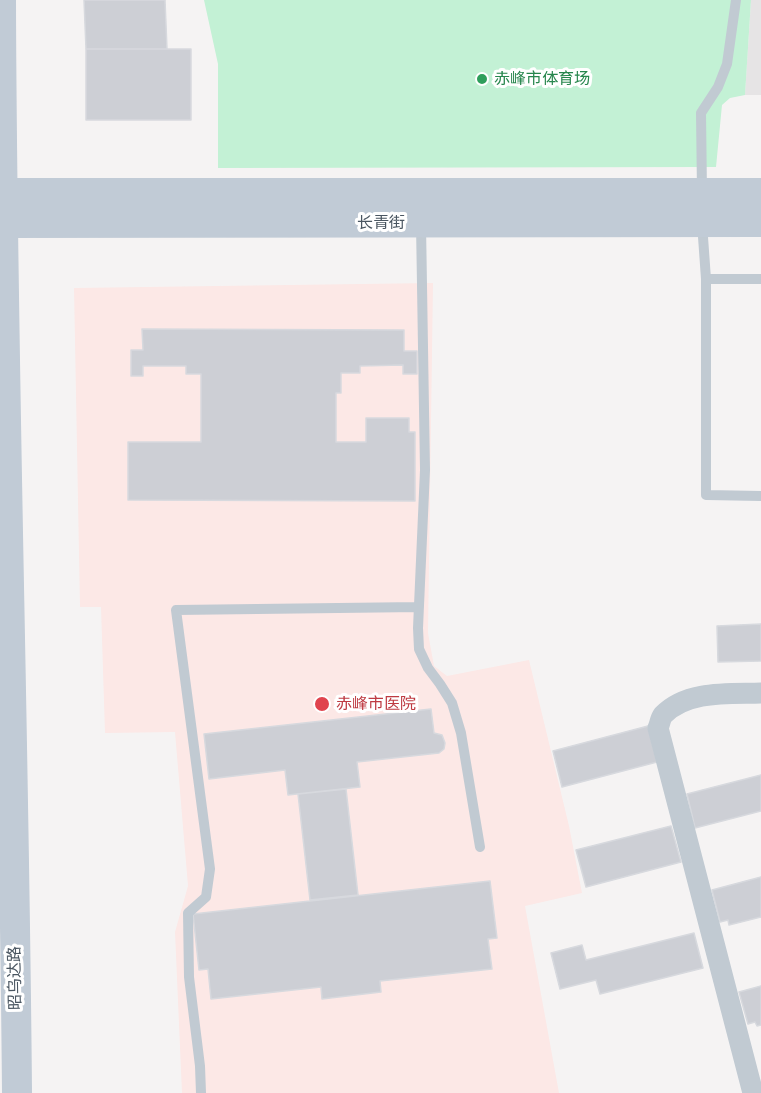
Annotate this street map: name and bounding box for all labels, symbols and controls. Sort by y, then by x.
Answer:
place label: 赤峰市体育场 [494,69,590,89]
marker: 赤峰市体育场 [475,72,489,86]
street label: 长青街 [357,213,405,233]
place label: 赤峰市医院 [336,694,416,714]
marker: 赤峰市医院 [313,695,331,713]
street label: 昭乌达路 [5,946,25,1010]

